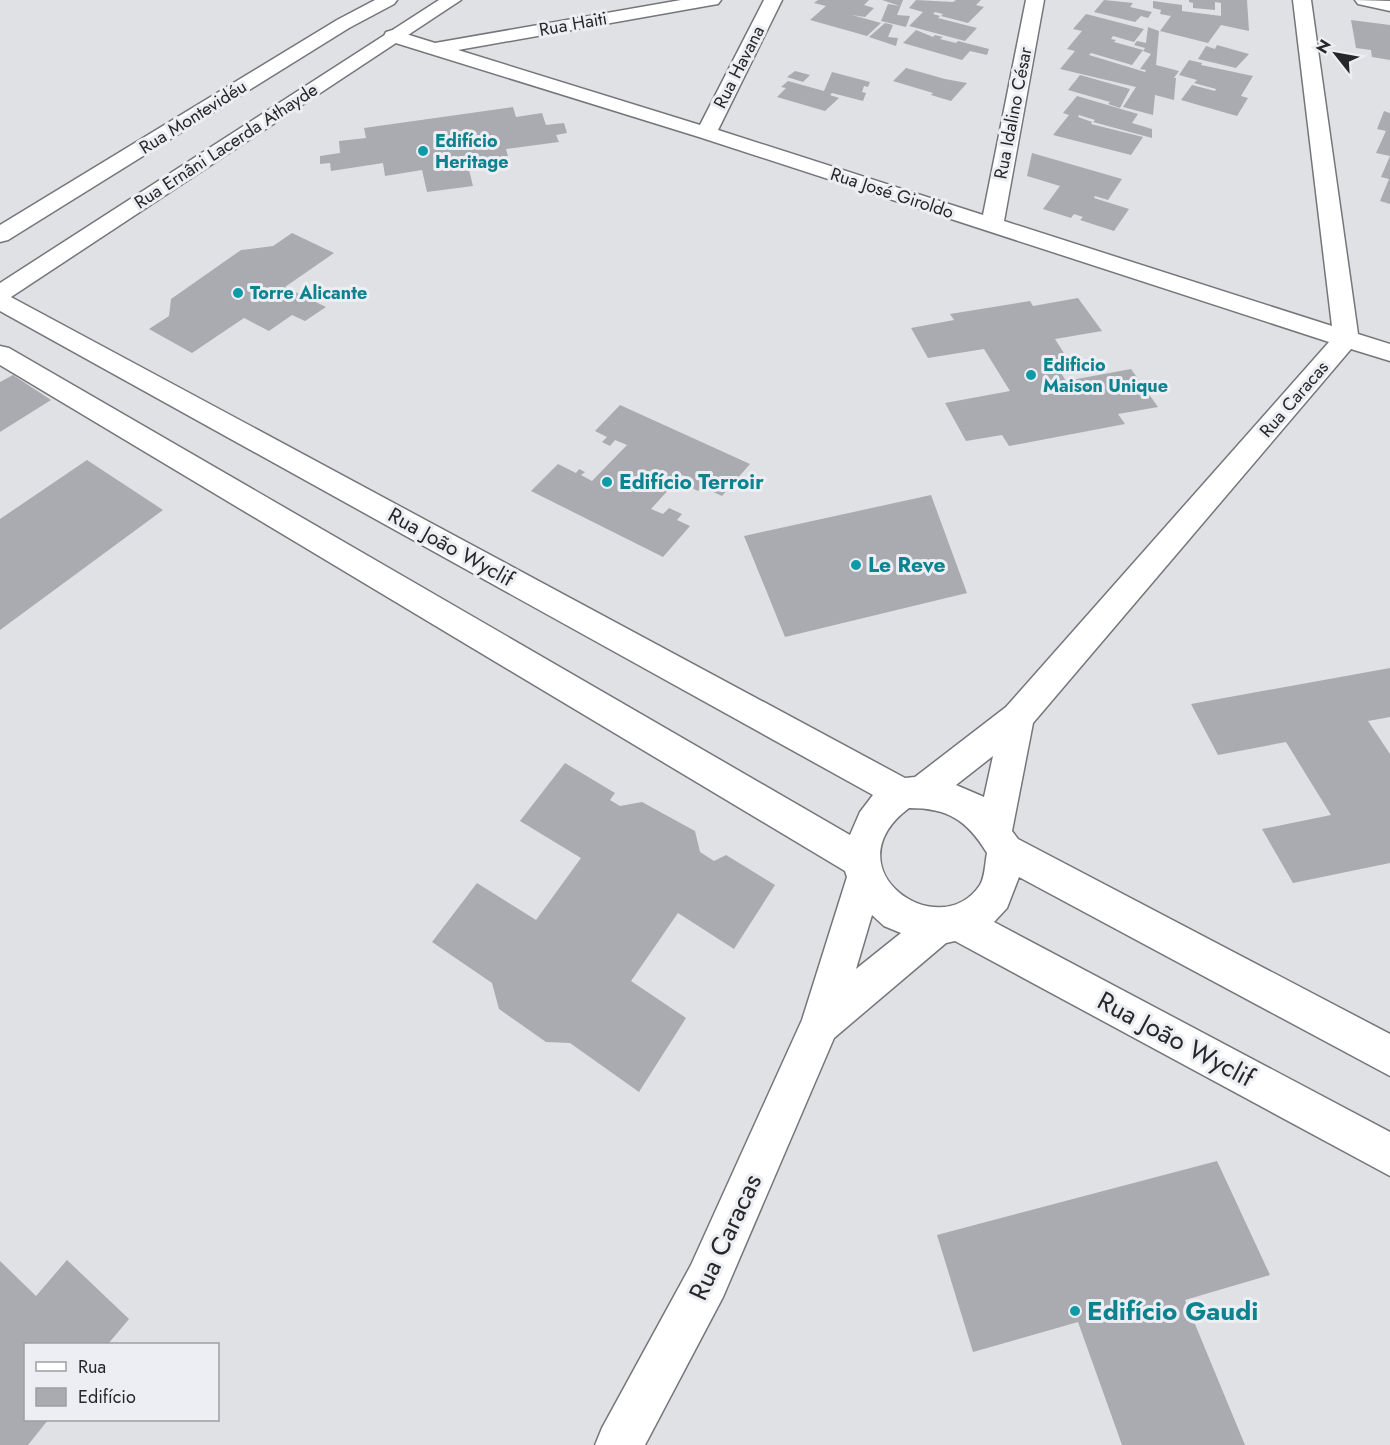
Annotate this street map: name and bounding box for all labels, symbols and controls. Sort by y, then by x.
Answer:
street label: Rua Haiti [537,5,609,43]
street label: Rua Havana [707,21,771,113]
north arrow [1306,24,1366,84]
text: N [1310,35,1337,58]
street label: Rua Idalino César [987,44,1039,181]
street label: Rua Montevidéu [134,74,252,160]
street label: Rua Ernâni Lacerda Athayde [129,77,323,215]
place label: Edifício Heritage [435,128,509,175]
marker: Edifício Heritage [416,144,430,158]
street label: Rua José Giroldo [827,161,957,225]
place label: Torre Alicante [250,280,367,306]
marker: Torre Alicante [231,286,245,300]
place label: Edificio Maison Unique [1043,352,1168,399]
street label: Rua Caracas [1253,355,1335,443]
marker: Edificio Maison Unique [1024,368,1038,382]
place label: Edifício Terroir [619,467,764,497]
marker: Edifício Terroir [600,475,614,489]
street label: Rua João Wyclif [383,500,520,594]
place label: Le Reve [868,550,946,580]
marker: Le Reve [849,558,863,572]
street label: Rua João Wyclif [1091,982,1262,1097]
street label: Rua Caracas [679,1167,771,1307]
place label: Edifício Gaudi [1087,1292,1259,1330]
marker: Edifício Gaudi [1068,1304,1082,1318]
legend [24,1343,219,1421]
text: Rua [78,1354,106,1380]
text: Edifício [78,1384,136,1410]

